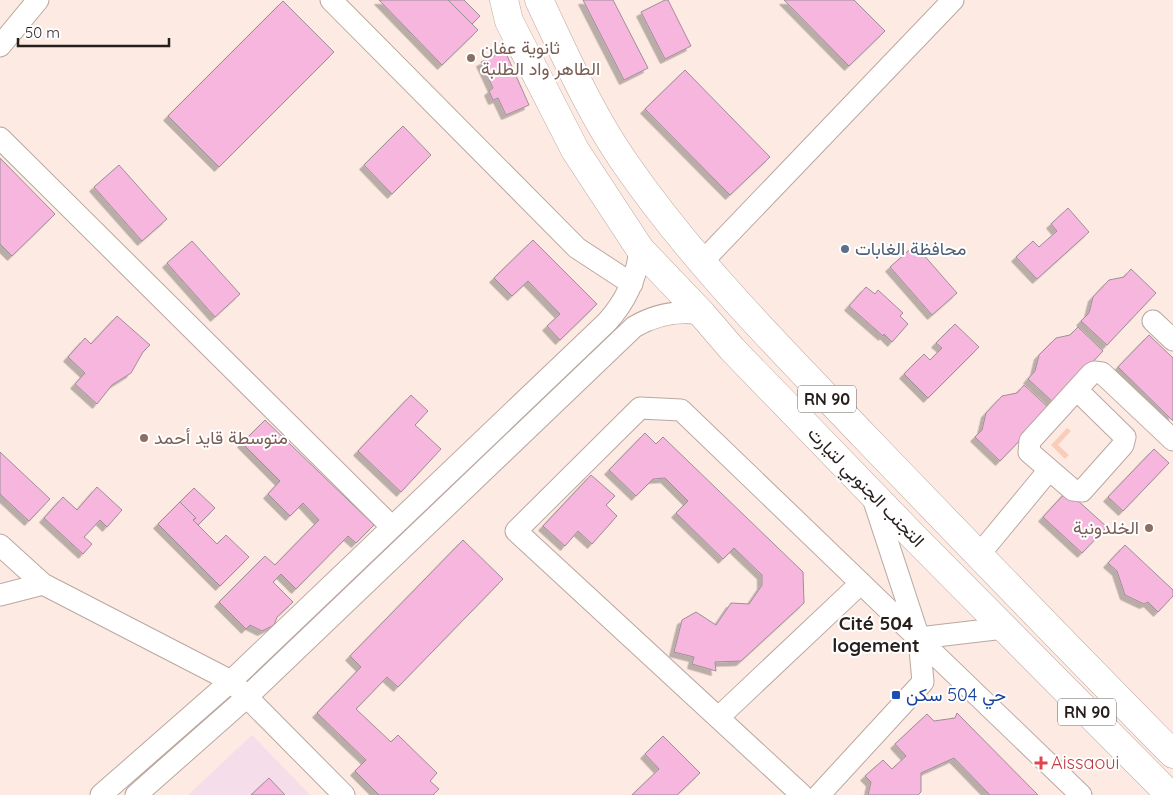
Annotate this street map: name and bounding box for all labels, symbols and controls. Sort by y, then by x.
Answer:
scale bar [18,15,169,47]
text: 50 m [25,23,60,42]
place label: ثانوية عفان الطاهر واد الطلبة [481,36,600,80]
marker: ثانوية عفان الطاهر واد الطلبة [465,52,477,64]
place label: محافظة الغابات [855,237,966,260]
marker: محافظة الغابات [839,243,851,255]
road number: RN 90 [798,386,856,412]
street label: التجنب الجنوبي لتيارت [800,422,930,554]
place label: متوسطة قايد أحمد [154,426,288,449]
marker: متوسطة قايد أحمد [138,432,150,444]
place label: الخلدونية [1073,516,1139,539]
marker: الخلدونية [1143,522,1155,534]
district label: Cité 504 logement [832,611,920,657]
place label: حي 504 سكن [906,683,1006,710]
marker: حي 504 سكن [890,689,902,701]
road number: RN 90 [1058,699,1116,726]
place label: Aissaoui [1051,751,1119,774]
marker: Aissaoui [1035,757,1047,769]

